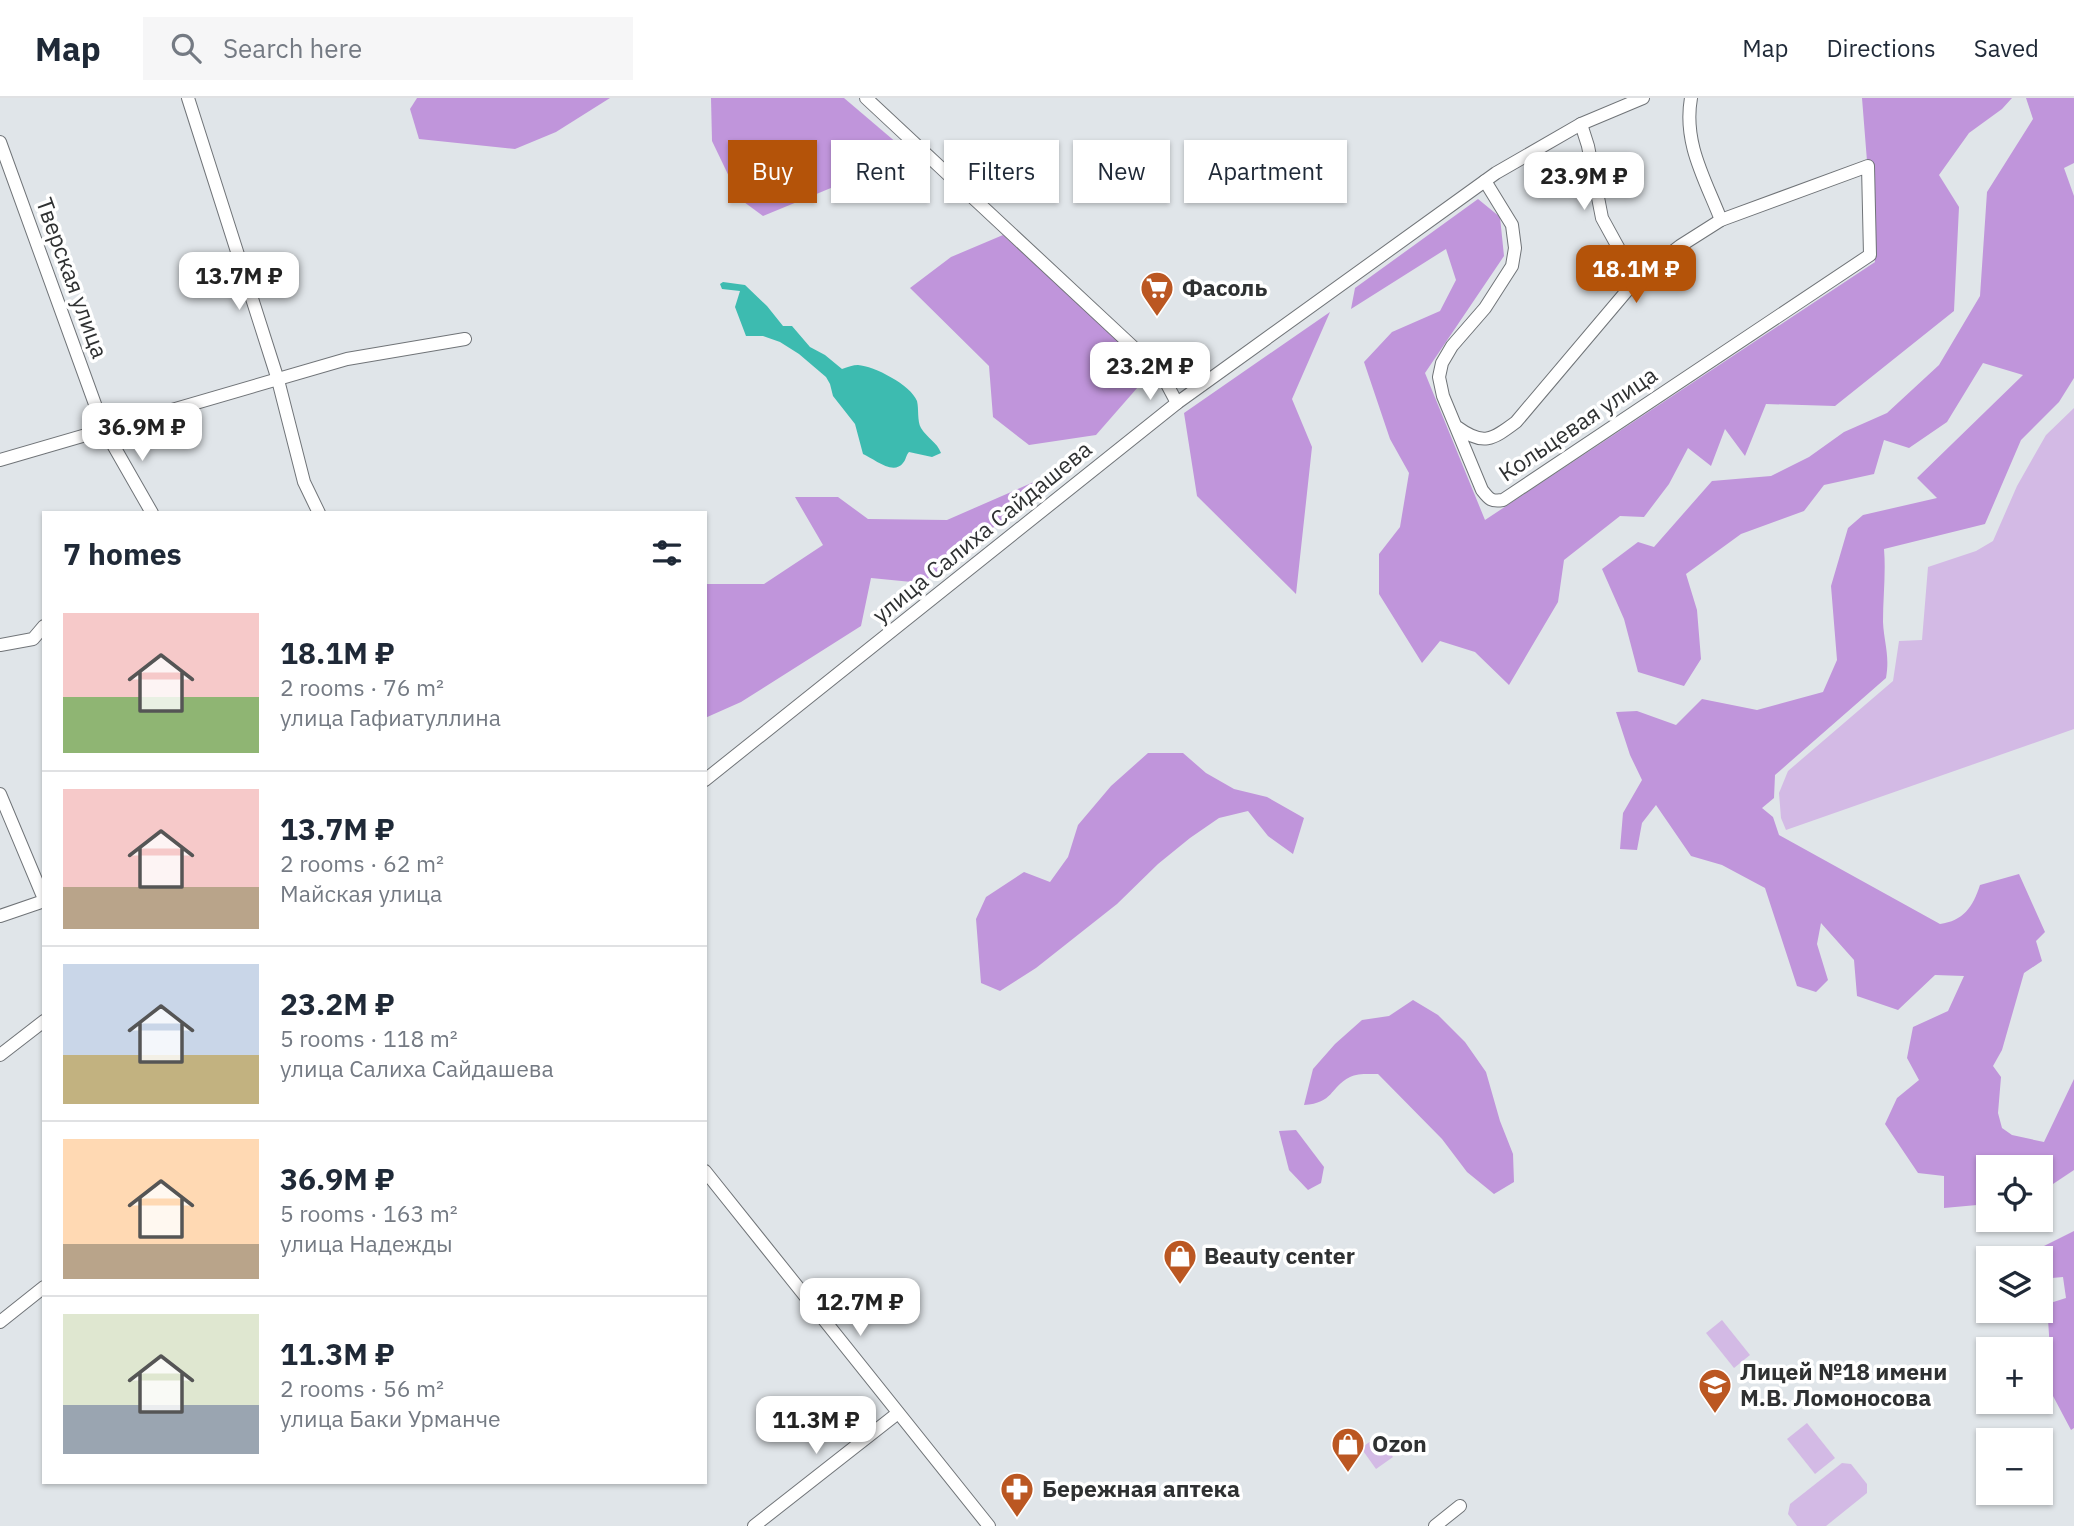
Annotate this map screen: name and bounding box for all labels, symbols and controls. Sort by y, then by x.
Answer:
search box [143,17,633,80]
text: Map [35,27,101,70]
icon: search [167,29,205,67]
text: Search here [223,31,362,65]
text: Map [1742,32,1788,64]
text: Directions [1826,32,1936,64]
text: Saved [1974,32,2039,64]
chip: Buy [728,140,817,203]
chip: Rent [831,140,930,203]
chip: Filters [944,140,1059,203]
chip: New [1073,140,1170,203]
chip: Apartment [1184,140,1347,203]
pin: 23.9M ₽ [1519,152,1649,212]
text: 23.9M ₽ [1540,160,1628,190]
street label: Тверская улица [30,193,116,362]
pin: 18.1M ₽ [1571,246,1701,305]
pin: 13.7M ₽ [174,252,304,312]
text: 18.1M ₽ [1592,253,1680,283]
text: 13.7M ₽ [195,260,283,290]
supermarket icon: Фасоль [1138,269,1176,318]
place label: Фасоль [1182,272,1267,302]
pin: 23.2M ₽ [1085,342,1215,402]
text: 23.2M ₽ [1106,350,1194,380]
street label: Кольцевая улица [1492,359,1663,487]
pin: 36.9M ₽ [77,404,207,463]
text: 36.9M ₽ [98,411,186,441]
street label: улица Салиха Сайдашева [866,433,1097,629]
text: 7 homes [63,534,182,573]
icon: filters [648,534,686,572]
text: 18.1M ₽ [280,633,395,672]
icon: home [119,641,203,725]
text: 2 rooms · 76 m² [280,672,444,702]
text: улица Гафиатуллина [280,702,501,732]
text: 13.7M ₽ [280,809,395,848]
icon: home [119,817,203,901]
text: 2 rooms · 62 m² [280,848,444,878]
text: Майская улица [280,878,442,908]
text: 23.2M ₽ [280,984,395,1023]
icon: home [119,992,203,1076]
text: 5 rooms · 118 m² [280,1023,458,1053]
text: улица Салиха Сайдашева [280,1053,554,1083]
map controls [1976,1155,2053,1505]
button: locate [1976,1155,2053,1232]
text: 36.9M ₽ [280,1159,395,1198]
icon: home [119,1167,203,1251]
text: 5 rooms · 163 m² [280,1198,458,1228]
text: улица Надежды [280,1228,453,1258]
shop icon: Beauty center [1161,1237,1199,1286]
place label: Beauty center [1204,1240,1355,1270]
button: layers [1976,1246,2053,1323]
pin: 12.7M ₽ [795,1278,925,1338]
text: 12.7M ₽ [816,1286,904,1316]
text: 11.3M ₽ [280,1334,395,1373]
button: + [1976,1337,2053,1414]
icon: home [119,1342,203,1426]
place label: Лицей №18 имени М.В. Ломоносова [1740,1356,1947,1412]
school or university icon: Лицей №18 имени М.В. Ломоносова [1696,1366,1734,1415]
text: 2 rooms · 56 m² [280,1373,444,1403]
pin: 11.3M ₽ [751,1396,881,1456]
text: улица Баки Урманче [280,1403,501,1433]
text: 11.3M ₽ [772,1404,860,1434]
shop icon: Ozon [1329,1425,1367,1474]
place label: Ozon [1372,1428,1427,1458]
button: − [1976,1428,2053,1505]
pharmacy icon: Бережная аптека [998,1470,1036,1519]
place label: Бережная аптека [1042,1473,1240,1503]

